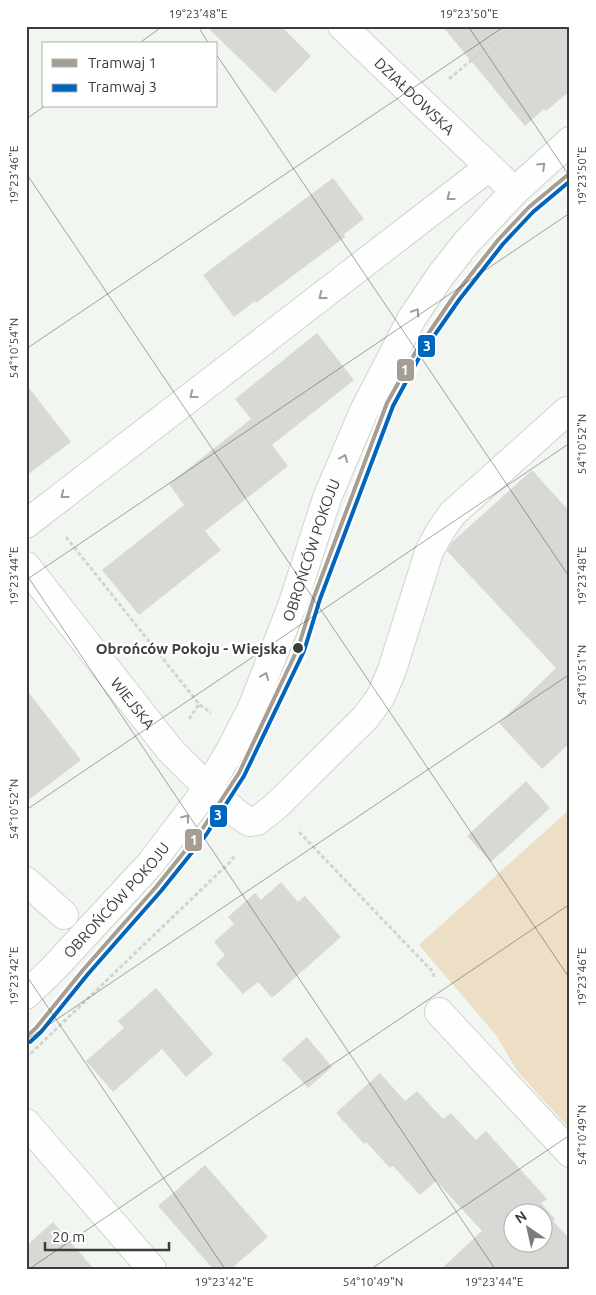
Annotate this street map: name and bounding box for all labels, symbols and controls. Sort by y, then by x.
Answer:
text: 19°23'48"E [169,7,228,20]
text: 19°23'50"E [440,7,499,20]
legend [42,42,218,108]
text: Tramwaj 1 [88,54,157,71]
street label: DZIAŁDOWSKA [372,54,459,138]
text: Tramwaj 3 [88,78,157,95]
text: 19°23'46"E [7,145,20,204]
text: 19°23'50"E [575,146,588,205]
one-way arrow [536,163,545,172]
one-way arrow [446,191,456,200]
one-way arrow [318,291,327,300]
one-way arrow [410,308,419,318]
text: 54°10'54"N [7,318,20,378]
line badge: 3 [417,334,436,358]
text: 3 [423,338,431,354]
line badge: 1 [396,358,415,382]
text: 1 [401,362,409,378]
one-way arrow [190,390,199,398]
text: 54°10'52"N [575,414,588,474]
one-way arrow [339,454,349,462]
street label: OBROŃCÓW POKOJU [278,476,343,624]
one-way arrow [61,489,70,497]
text: 19°23'44"E [7,546,20,605]
text: 19°23'48"E [575,546,588,605]
place label: Obrońców Pokoju - Wiejska [96,640,287,657]
marker: Obrońców Pokoju - Wiejska [291,641,305,655]
text: 54°10'51"N [575,645,588,705]
one-way arrow [258,672,269,681]
street label: WIEJSKA [108,674,159,732]
text: 54°10'52"N [7,779,20,839]
line badge: 3 [209,804,228,828]
text: 3 [214,807,222,823]
one-way arrow [181,815,189,824]
line badge: 1 [184,828,203,852]
text: 1 [190,832,198,848]
street label: OBROŃCÓW POKOJU [60,839,172,961]
text: 19°23'42"E [7,946,20,1005]
text: 19°23'46"E [575,947,588,1006]
text: 54°10'49"N [575,1105,588,1165]
north arrow [504,1202,554,1252]
text: N [512,1208,530,1227]
scale bar [45,1220,169,1252]
text: 20 m [52,1228,85,1245]
text: 19°23'42"E [195,1275,254,1288]
text: 54°10'49"N [343,1275,403,1288]
text: 19°23'44"E [465,1275,524,1288]

